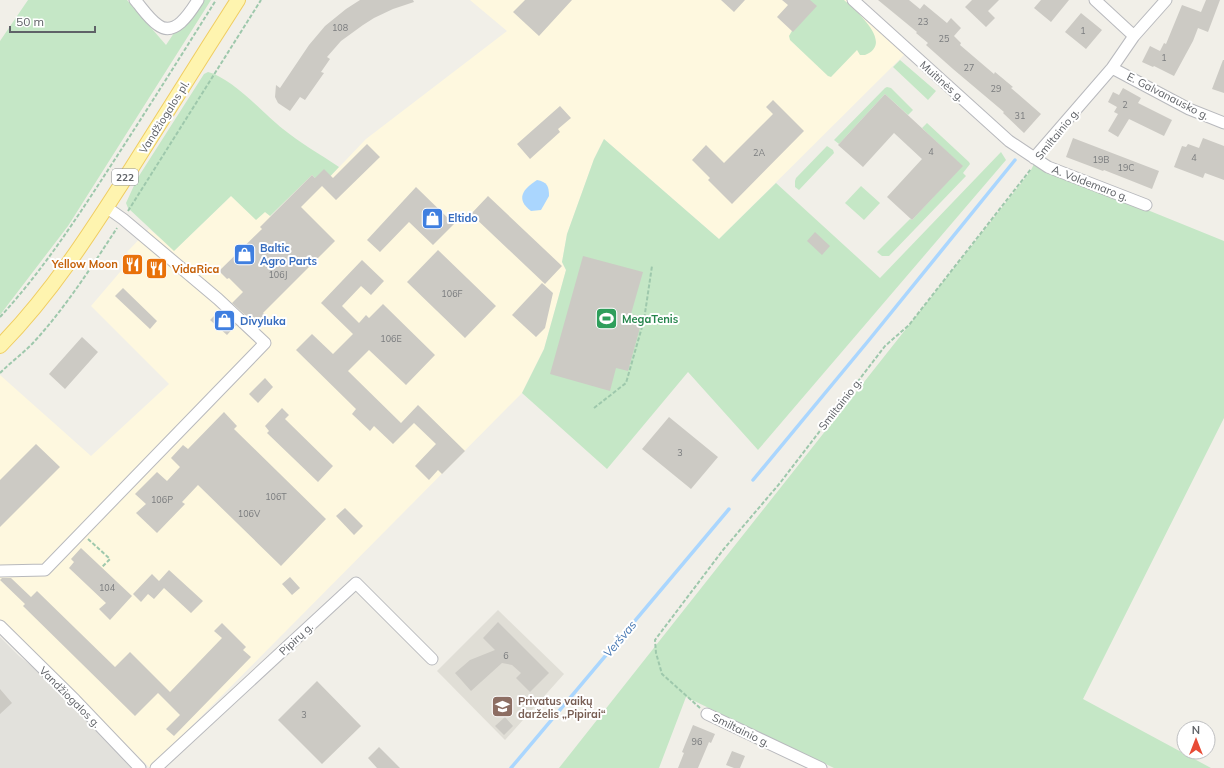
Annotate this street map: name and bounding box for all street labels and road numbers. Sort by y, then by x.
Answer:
street label: Muitinės g. [917,57,967,105]
street label: E. Galvanausko g. [1125,69,1211,123]
street label: Vandžiogalos pl. [136,78,192,156]
street label: Smiltainio g. [1032,105,1082,163]
street label: A. Voldemaro g. [1050,162,1130,204]
road number: 222 [112,169,138,185]
street label: Smiltainio g. [815,375,865,433]
street label: Pipirų g. [276,620,316,658]
street label: Vandžiogalos g. [36,663,104,731]
street label: Smiltainio g. [710,710,772,750]

